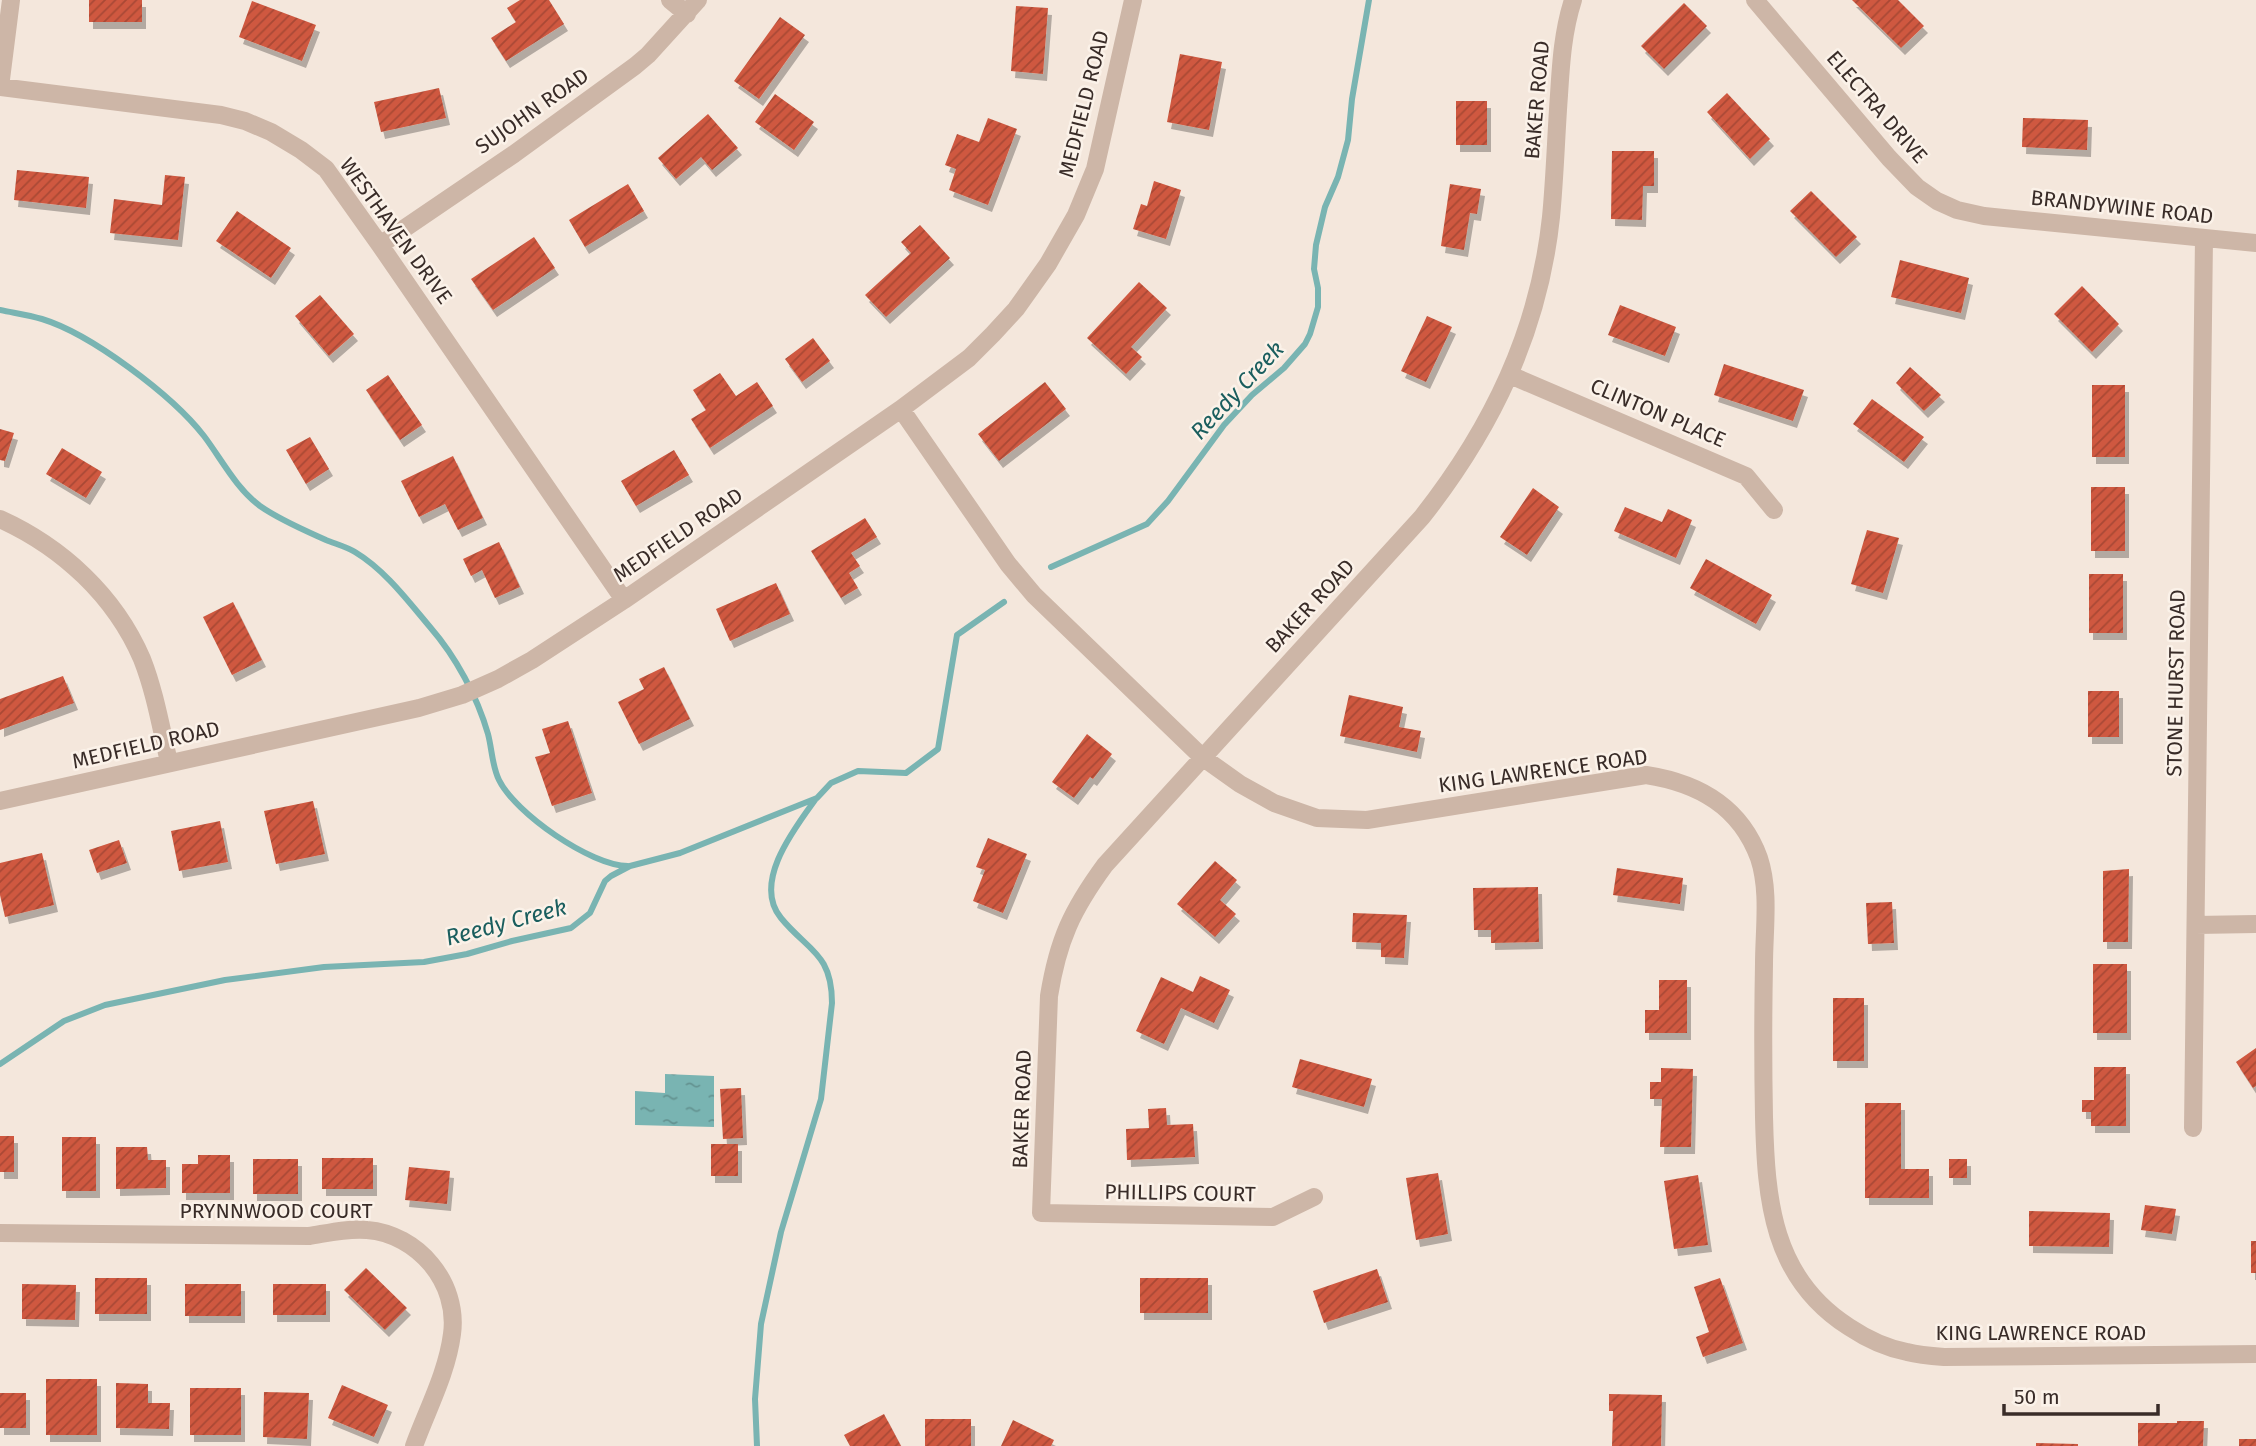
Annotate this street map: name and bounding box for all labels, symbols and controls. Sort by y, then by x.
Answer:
street label: MEDFIELD ROAD [1053,28,1115,180]
street label: BAKER ROAD [1519,40,1555,160]
street label: ELECTRA DRIVE [1821,45,1933,169]
street label: SUJOHN ROAD [470,62,594,160]
street label: WESTHAVEN DRIVE [334,153,458,309]
street label: BRANDYWINE ROAD [2029,184,2215,230]
water label: Reedy Creek [1184,335,1290,445]
street label: CLINTON PLACE [1586,373,1730,453]
street label: MEDFIELD ROAD [608,482,748,588]
street label: BAKER ROAD [1260,554,1360,658]
street label: STONE HURST ROAD [2161,589,2191,777]
street label: MEDFIELD ROAD [70,715,222,775]
street label: KING LAWRENCE ROAD [1437,743,1649,799]
water label: Reedy Creek [442,892,570,952]
street label: BAKER ROAD [1007,1049,1037,1169]
street label: PHILLIPS COURT [1104,1179,1256,1207]
street label: PRYNNWOOD COURT [179,1198,373,1224]
street label: KING LAWRENCE ROAD [1936,1320,2146,1346]
scale bar [2004,1372,2158,1416]
text: 50 m [2014,1384,2060,1410]

